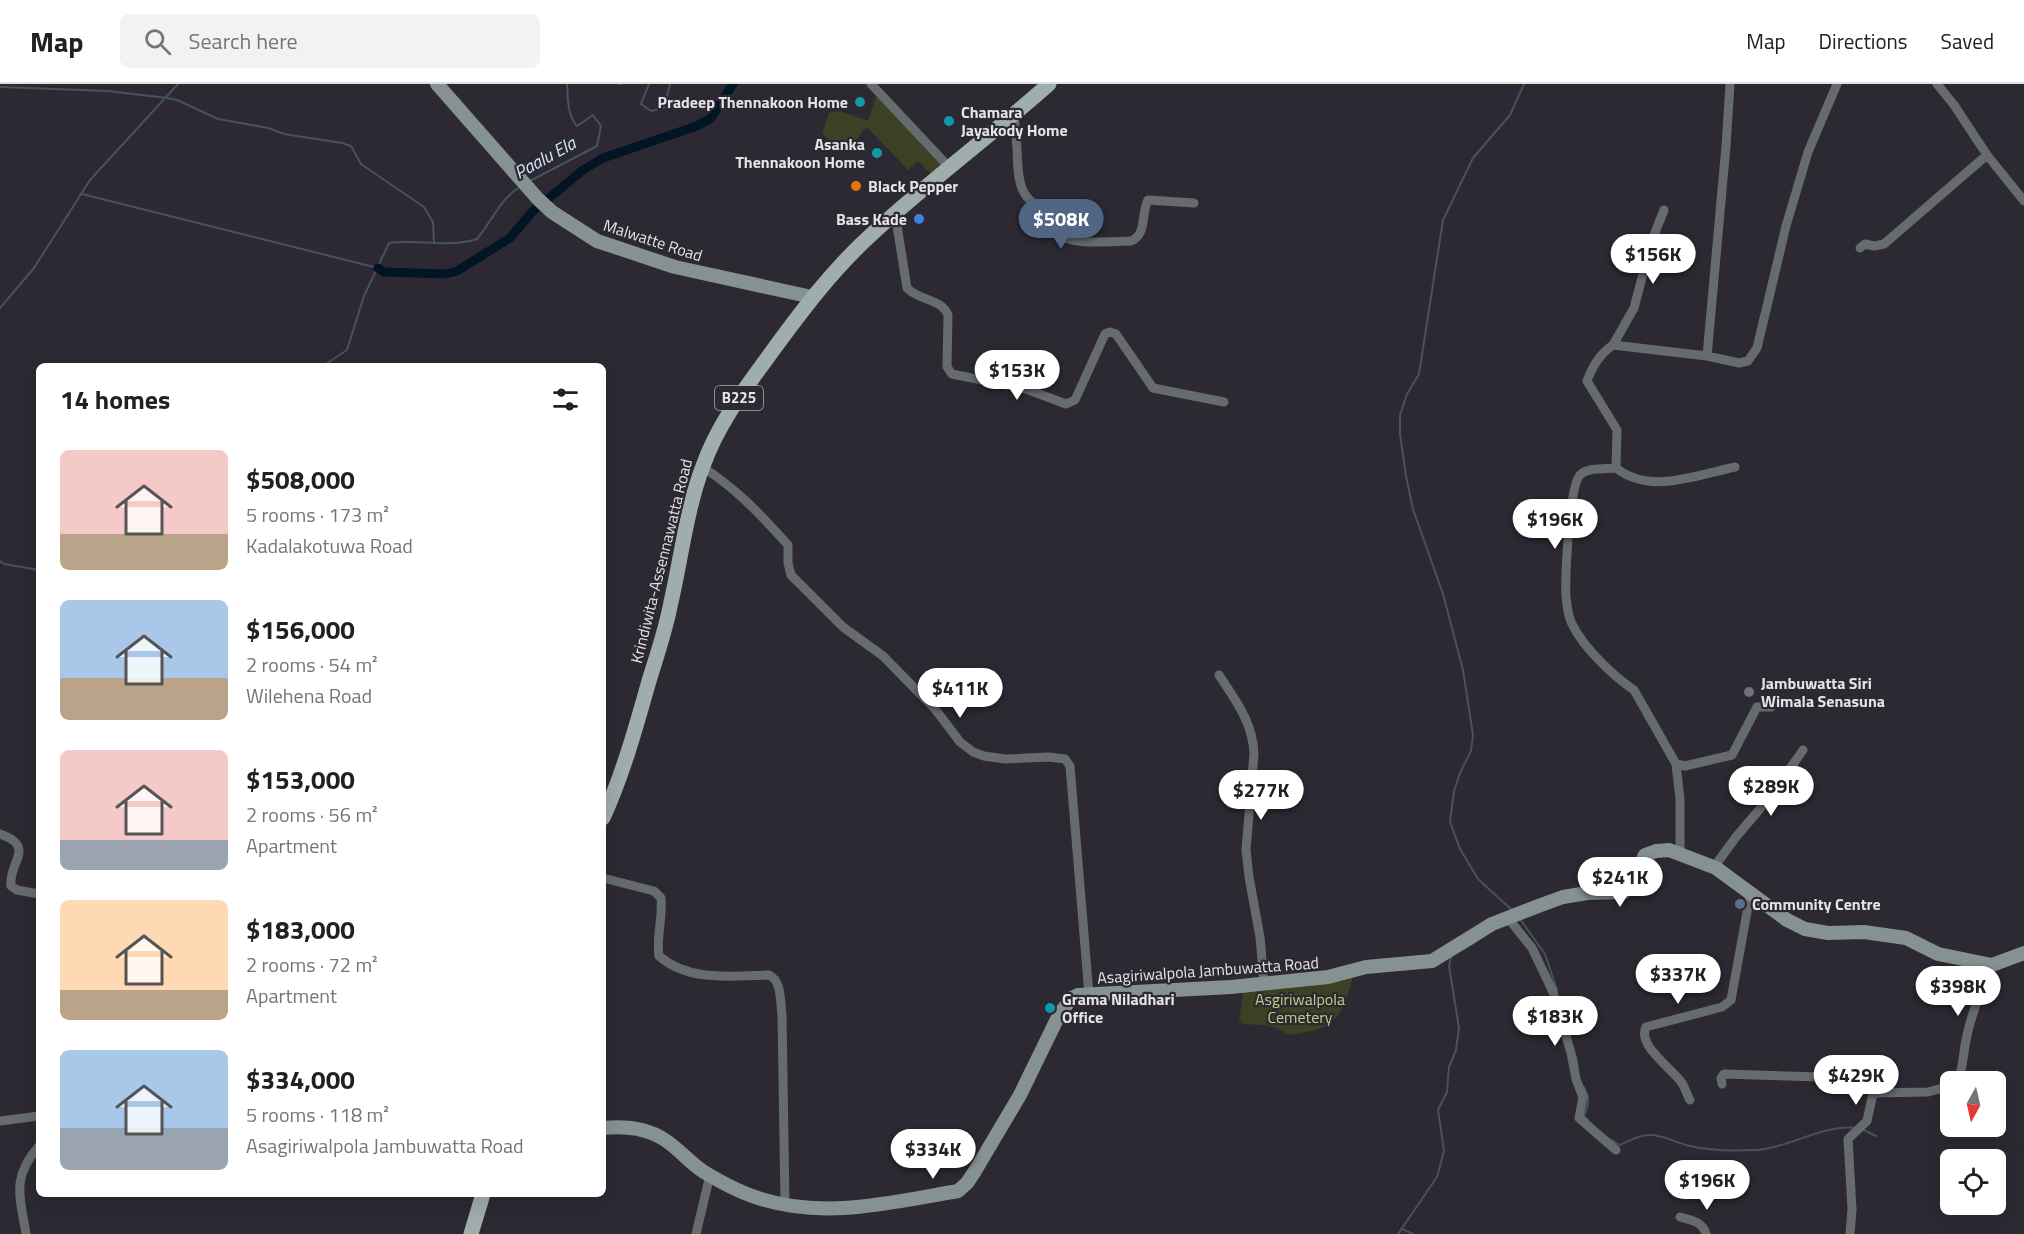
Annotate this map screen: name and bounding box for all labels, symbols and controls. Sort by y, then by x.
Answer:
search box [120,14,540,68]
text: Map [30,20,84,63]
text: Search here [189,24,298,58]
icon: search [141,25,174,58]
text: Map [1746,25,1786,57]
text: Directions [1819,25,1908,57]
text: Saved [1941,25,1994,57]
place label: Pradeep Thennakoon Home [658,90,848,114]
marker: Pradeep Thennakoon Home [853,95,867,109]
place label: Chamara Jayakody Home [961,100,1068,142]
marker: Chamara Jayakody Home [942,114,956,128]
water label: Paalu Ela [509,129,581,186]
place label: Asanka Thennakoon Home [735,132,865,174]
marker: Asanka Thennakoon Home [870,146,884,160]
place label: Black Pepper [868,174,958,198]
marker: Black Pepper [849,179,863,193]
pin: $508K [1019,199,1103,250]
text: $508K [1033,203,1089,234]
place label: Bass Kade [836,207,907,231]
marker: Bass Kade [912,212,926,226]
street label: Malwatte Road [600,213,706,267]
pin: $156K [1611,234,1695,285]
text: $156K [1625,238,1681,269]
pin: $153K [975,350,1059,401]
text: $153K [989,354,1045,385]
text: 14 homes [60,380,170,419]
icon: filters [549,383,582,416]
road number: B225 [715,386,763,410]
street label: Krindiwita-Assennawatta Road [624,456,698,666]
text: $508,000 [246,460,355,499]
icon: home [108,474,180,546]
text: 5 rooms · 173 m² [246,499,389,530]
pin: $196K [1513,499,1597,550]
text: $196K [1527,503,1583,534]
text: Kadalakotuwa Road [246,530,413,561]
text: $156,000 [246,610,355,649]
icon: home [108,624,180,696]
text: 2 rooms · 54 m² [246,649,378,680]
pin: $411K [918,668,1002,719]
place label: Jambuwatta Siri Wimala Senasuna [1761,671,1885,713]
text: $411K [932,672,988,703]
text: Wilehena Road [246,680,372,711]
marker: Jambuwatta Siri Wimala Senasuna [1742,685,1756,699]
text: $153,000 [246,760,355,799]
pin: $289K [1729,766,1813,817]
pin: $277K [1219,770,1303,821]
text: $289K [1743,770,1799,801]
icon: home [108,774,180,846]
text: $277K [1233,774,1289,805]
text: 2 rooms · 56 m² [246,799,378,830]
text: Apartment [246,830,337,861]
pin: $241K [1578,857,1662,908]
text: $241K [1592,861,1648,892]
place label: Community Centre [1752,892,1881,916]
marker: Community Centre [1733,897,1747,911]
text: $183,000 [246,910,355,949]
icon: home [108,924,180,996]
text: 2 rooms · 72 m² [246,949,378,980]
street label: Asagiriwalpola Jambuwatta Road [1096,950,1320,990]
pin: $337K [1636,954,1720,1005]
text: $337K [1650,958,1706,989]
pin: $398K [1916,966,2000,1017]
text: $398K [1930,970,1986,1001]
text: Apartment [246,980,337,1011]
place label: Grama Niladhari Office [1062,987,1175,1029]
park label: Asgiriwalpola Cemetery [1255,987,1345,1029]
pin: $183K [1513,996,1597,1047]
text: $183K [1527,1000,1583,1031]
marker: Grama Niladhari Office [1043,1001,1057,1015]
pin: $429K [1814,1055,1898,1106]
text: $429K [1828,1059,1884,1090]
text: $334,000 [246,1060,355,1099]
north arrow [1940,1071,2006,1137]
map controls [1940,1071,2006,1215]
icon: home [108,1074,180,1146]
text: 5 rooms · 118 m² [246,1099,389,1130]
pin: $334K [891,1129,975,1180]
text: Asagiriwalpola Jambuwatta Road [246,1130,524,1161]
text: $334K [905,1133,961,1164]
button: locate [1940,1149,2006,1215]
pin: $196K [1665,1160,1749,1211]
text: $196K [1679,1164,1735,1195]

